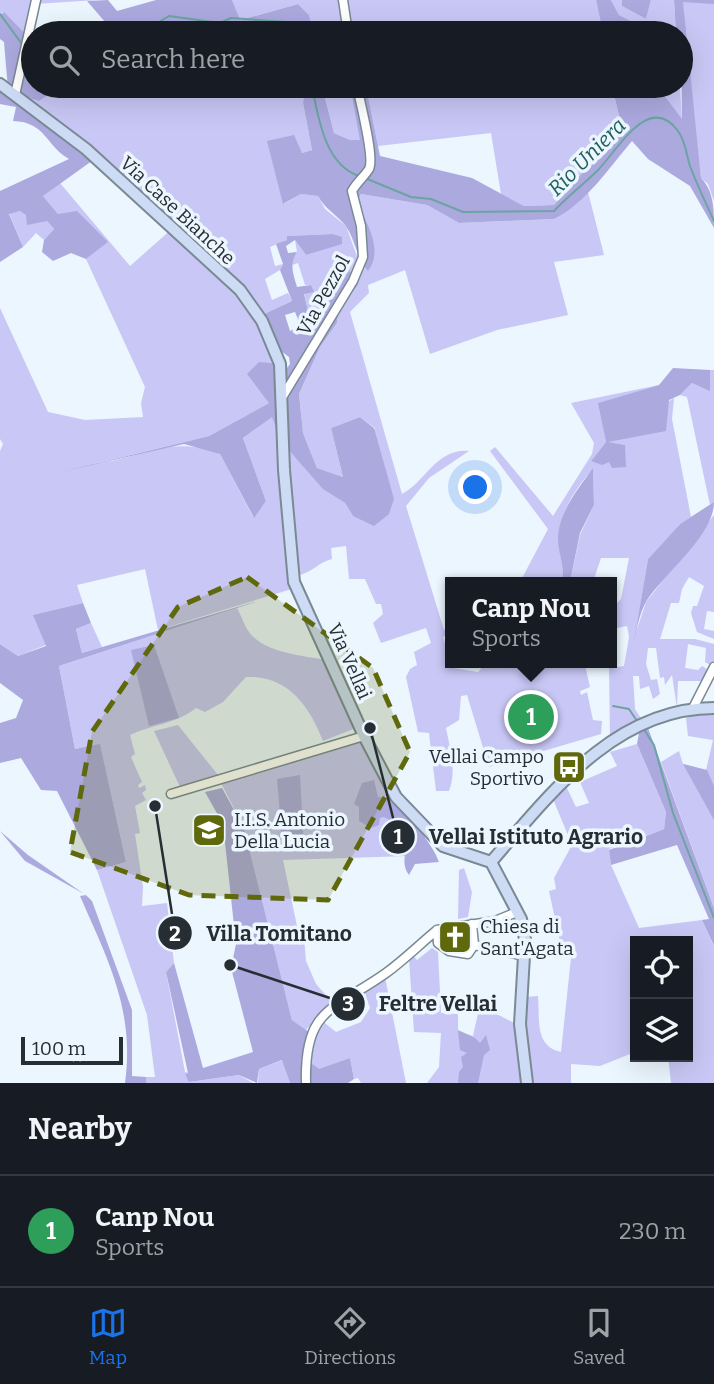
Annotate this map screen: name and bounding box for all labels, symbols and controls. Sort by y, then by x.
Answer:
search box [21,21,693,98]
icon: search [45,41,83,79]
text: Search here [101,44,245,75]
water label: Rio Uniera [543,113,631,201]
street label: Via Case Bianche [115,151,240,270]
street label: Via Pezzol [292,251,355,339]
your location [458,470,492,504]
popup [445,577,617,668]
text: Canp Nou [471,593,591,624]
street label: Via Vellai [323,620,377,703]
text: Sports [471,624,541,652]
pin: 1 [508,691,554,743]
place label: Vellai Campo Sportivo [429,745,544,790]
bus stop icon: Vellai Campo Sportivo [550,748,588,786]
place label: I.I.S. Antonio Della Lucia [234,808,345,853]
school or university icon: I.I.S. Antonio Della Lucia [190,811,228,849]
callout: Vellai Istituto Agrario [380,816,657,858]
text: 1 [393,824,403,850]
text: Vellai Istituto Agrario [429,824,643,850]
callout: Villa Tomitano [157,912,366,954]
place label: Chiesa di Sant'Agata [480,915,574,960]
church icon: Chiesa di Sant'Agata [436,918,474,956]
text: 2 [169,921,181,947]
text: Villa Tomitano [206,921,352,947]
map controls [630,936,693,1062]
button: locate [630,936,693,999]
callout: Feltre Vellai [330,983,512,1025]
text: 3 [342,991,354,1017]
text: Feltre Vellai [379,991,498,1017]
button: layers [630,999,693,1062]
scale bar [21,1034,122,1066]
text: 100 m [32,1037,86,1060]
text: Nearby [28,1111,132,1147]
text: Canp Nou [95,1202,214,1233]
text: 1 [46,1217,56,1245]
text: 230 m [619,1217,686,1245]
text: Sports [95,1233,164,1261]
tab: Map [89,1304,127,1369]
tab: Directions [304,1304,396,1369]
tab: Saved [573,1304,625,1369]

